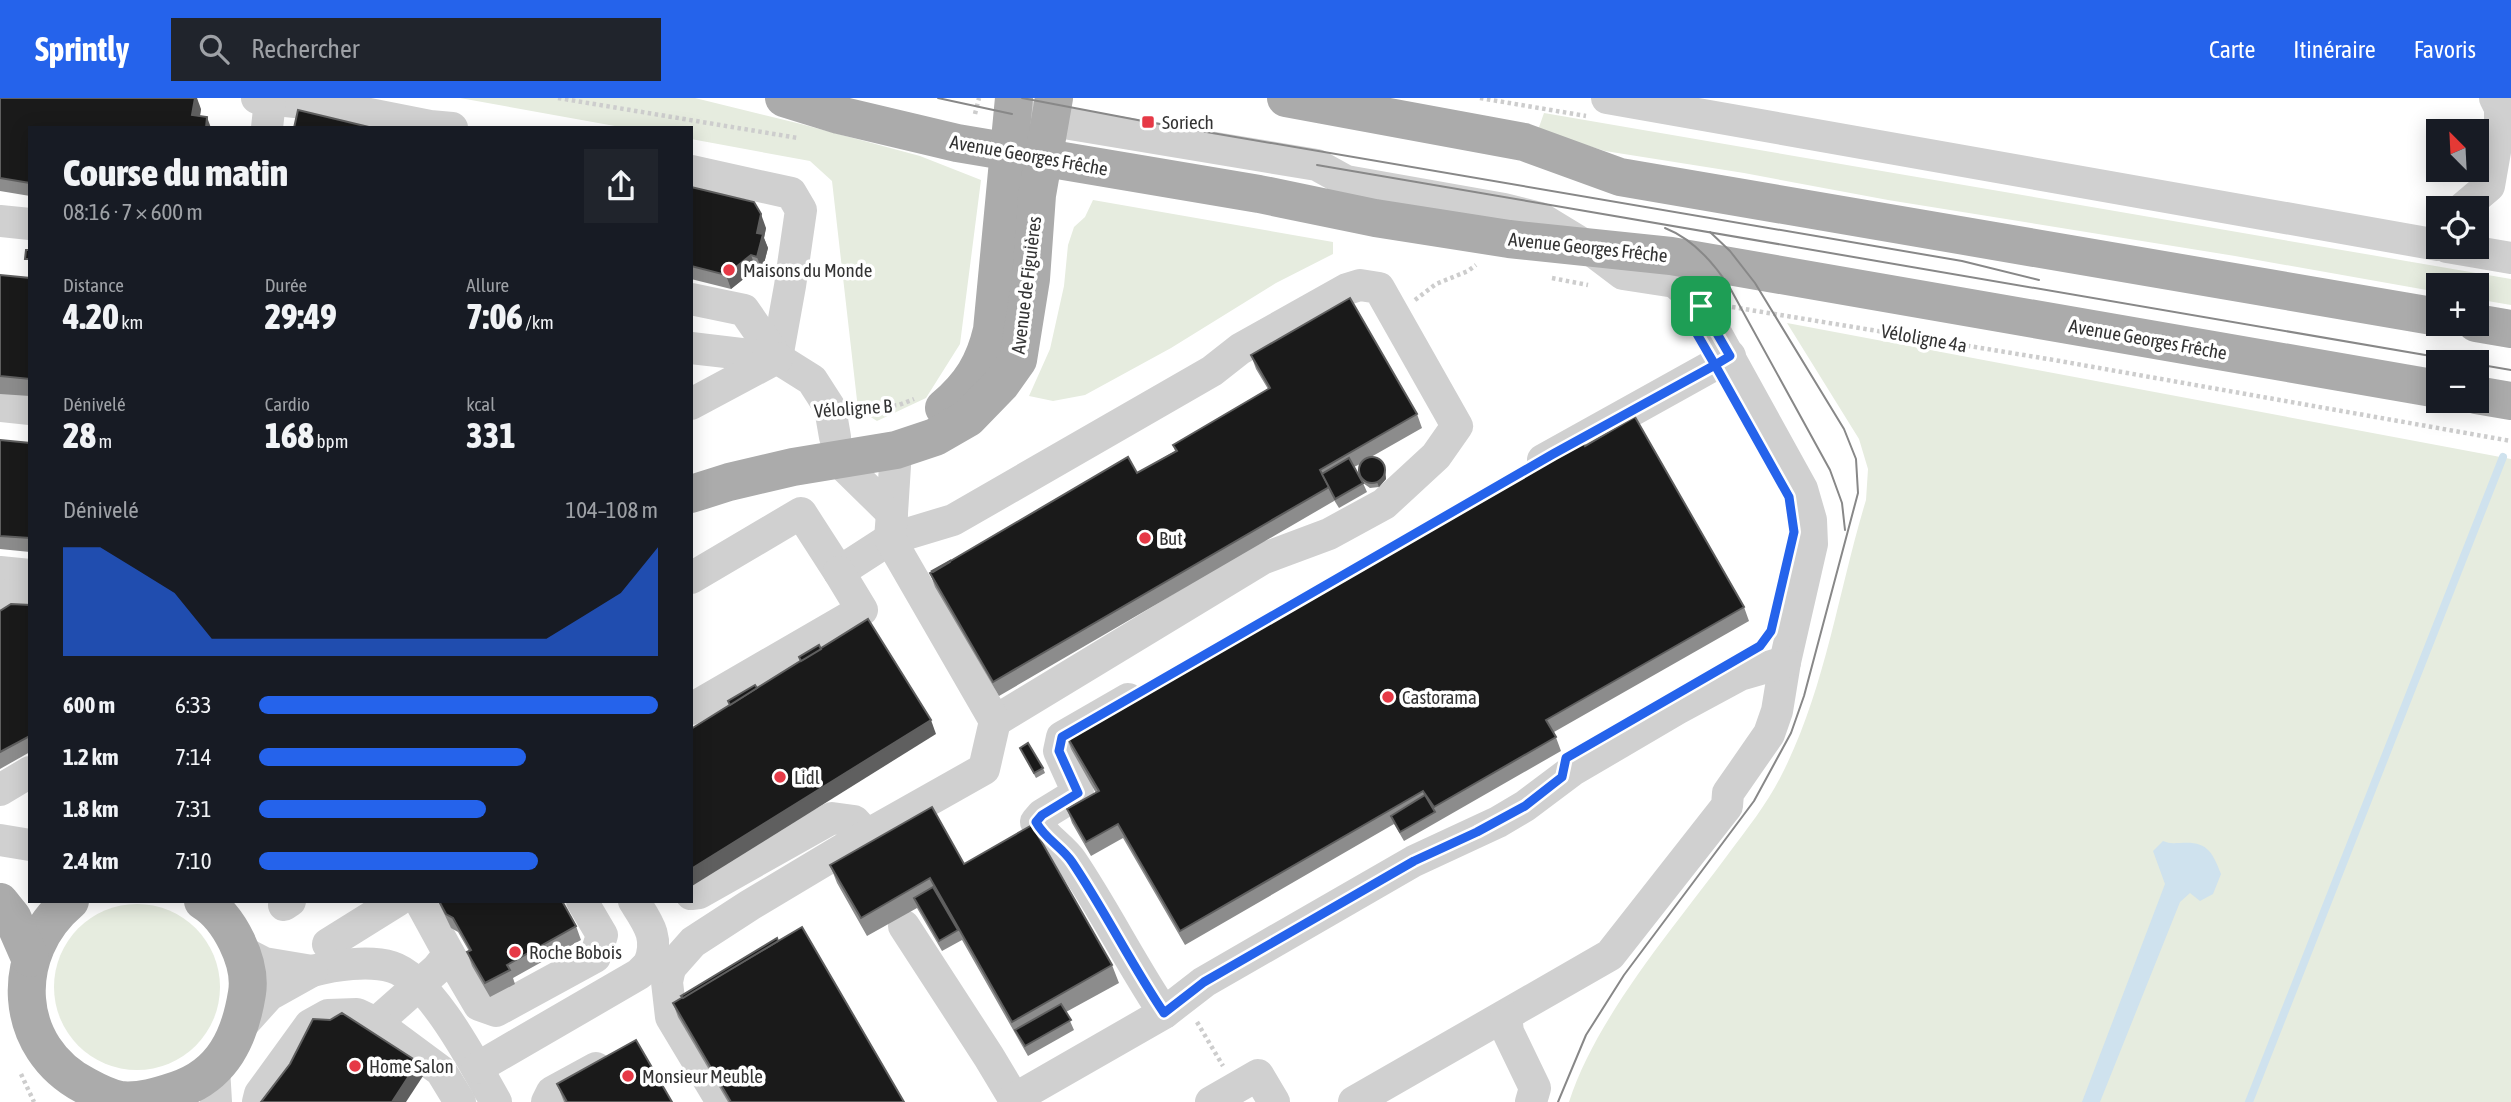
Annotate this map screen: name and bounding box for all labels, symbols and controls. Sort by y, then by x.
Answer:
search box [171,18,661,81]
text: Sprintly [35,30,129,68]
icon: search [195,30,233,68]
text: Rechercher [251,34,359,64]
text: Carte [2209,36,2255,63]
text: Itinéraire [2293,36,2376,63]
text: Favoris [2414,36,2476,63]
place label: Soriech [1162,111,1214,133]
marker: Soriech [1140,114,1156,130]
north arrow [2426,119,2488,182]
map controls [2426,119,2489,413]
street label: Avenue Georges Frêche [948,130,1110,180]
button: share [584,149,658,223]
text: Course du matin [63,151,288,194]
button: locate [2426,196,2489,259]
text: 08:16 · 7 × 600 m [63,199,203,225]
street label: Avenue de Figuières [1007,215,1045,355]
street label: Avenue Georges Frêche [1507,228,1669,266]
place label: Maisons du Monde [743,259,872,281]
marker: Maisons du Monde [721,262,737,278]
button: + [2426,273,2489,336]
text: Distance [63,274,124,296]
text: Durée [265,274,307,296]
text: Allure [466,274,509,296]
pin [1671,276,1731,336]
icon: arrive [1682,287,1720,325]
text: 4.20 [63,296,119,336]
text: 29:49 [265,296,337,336]
text: 7:06 [466,296,523,336]
text: km [119,311,143,333]
text: /km [523,311,554,333]
street label: Avenue Georges Frêche [2067,314,2229,364]
street label: Véloligne 4a [1879,320,1969,356]
button: − [2426,350,2489,413]
text: Dénivelé [63,393,126,415]
text: Cardio [265,393,310,415]
text: kcal [466,393,495,415]
street label: Véloligne B [813,394,893,422]
text: 28 [63,415,96,455]
text: 168 [265,415,314,455]
text: 331 [466,415,516,455]
text: m [96,430,112,452]
text: bpm [314,430,348,452]
text: Dénivelé [63,497,139,523]
text: 104–108 m [565,497,658,523]
place label: But [1159,527,1183,549]
marker: But [1137,530,1153,546]
place label: Castorama [1402,686,1477,708]
marker: Castorama [1380,689,1396,705]
text: 600 m [63,692,115,718]
text: 6:33 [175,692,212,718]
text: 1.2 km [63,744,119,770]
text: 7:14 [175,744,212,770]
place label: Lidl [794,766,820,788]
marker: Lidl [772,769,788,785]
text: 1.8 km [63,796,119,822]
text: 7:31 [175,796,212,822]
text: 2.4 km [63,848,119,874]
text: 7:10 [175,848,212,874]
place label: Roche Bobois [529,941,622,963]
marker: Roche Bobois [507,944,523,960]
place label: Home Salon [369,1055,454,1077]
marker: Home Salon [347,1058,363,1074]
place label: Monsieur Meuble [642,1065,763,1087]
marker: Monsieur Meuble [620,1068,636,1084]

